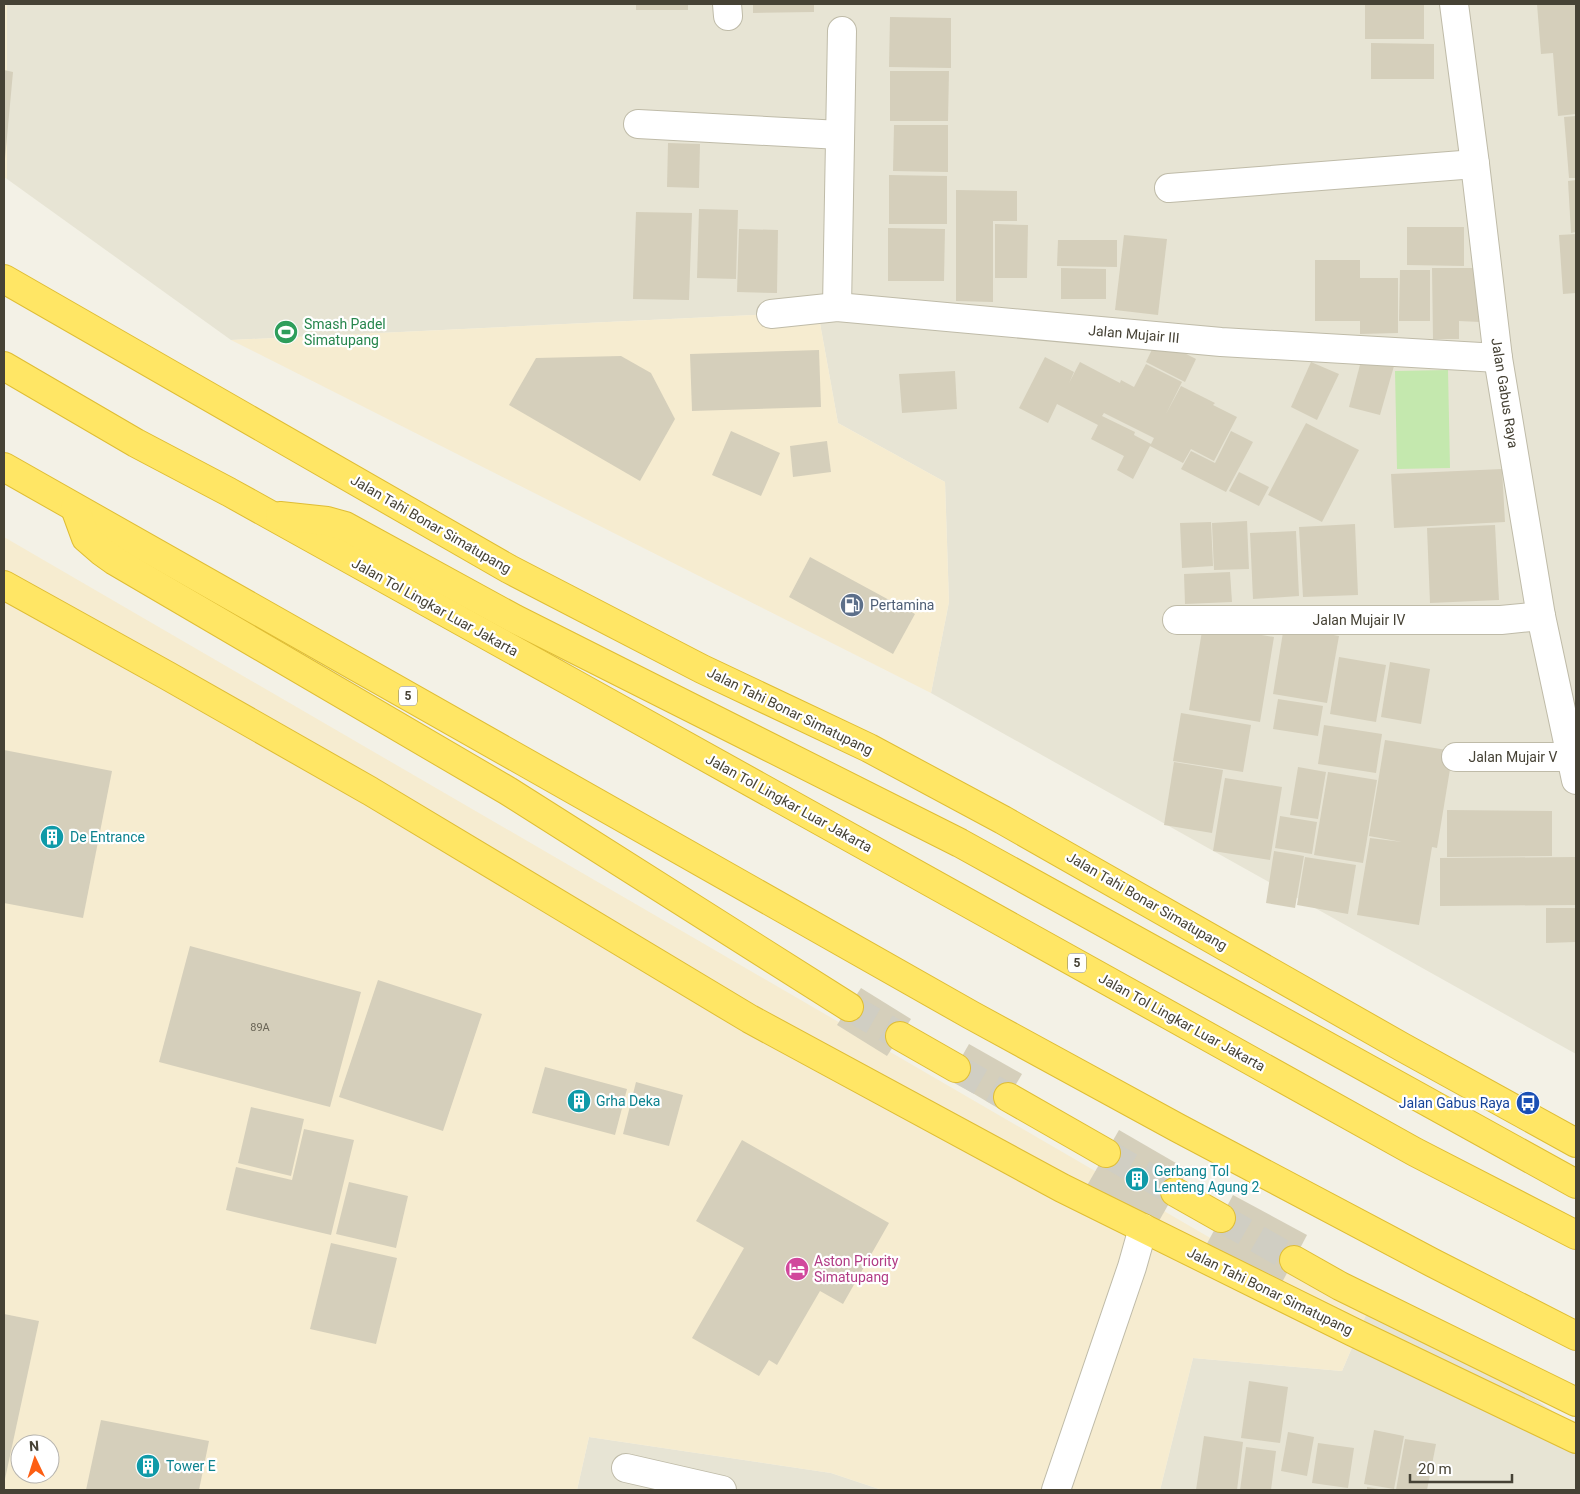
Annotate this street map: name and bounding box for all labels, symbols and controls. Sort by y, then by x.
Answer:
place label: Smash Padel Simatupang [304,316,386,348]
sports icon: Smash Padel Simatupang [273,319,299,345]
street label: Jalan Mujair III [1088,322,1180,346]
street label: Jalan Gabus Raya [1488,337,1522,449]
street label: Jalan Tahi Bonar Simatupang [348,471,514,577]
street label: Jalan Tol Lingkar Luar Jakarta [349,555,521,659]
fuel station icon: Pertamina [839,592,865,618]
place label: Pertamina [870,597,934,613]
street label: Jalan Mujair IV [1313,612,1405,628]
street label: Jalan Tahi Bonar Simatupang [705,664,875,758]
road number: 5 [399,686,417,706]
street label: Jalan Mujair V [1468,749,1558,765]
street label: Jalan Tol Lingkar Luar Jakarta [703,751,875,855]
building icon: De Entrance [39,824,65,850]
place label: De Entrance [70,829,145,845]
street label: Jalan Tahi Bonar Simatupang [1064,848,1230,954]
road number: 5 [1068,954,1086,972]
street label: Jalan Tol Lingkar Luar Jakarta [1096,970,1268,1074]
house number: 89A [250,1021,271,1034]
building icon: Grha Deka [566,1088,592,1114]
bus stop icon: Jalan Gabus Raya [1515,1090,1541,1116]
place label: Grha Deka [596,1093,660,1109]
place label: Jalan Gabus Raya [1399,1095,1510,1111]
place label: Gerbang Tol Lenteng Agung 2 [1154,1163,1260,1195]
building icon: Gerbang Tol Lenteng Agung 2 [1124,1166,1150,1192]
street label: Jalan Tahi Bonar Simatupang [1185,1244,1355,1338]
place label: Aston Priority Simatupang [814,1253,899,1285]
hotel icon: Aston Priority Simatupang [784,1256,810,1282]
north arrow [10,1434,60,1484]
text: N [29,1438,40,1454]
scale bar [1410,1452,1512,1484]
building icon: Tower E [135,1453,161,1479]
place label: Tower E [166,1458,216,1474]
text: 20 m [1418,1460,1452,1478]

